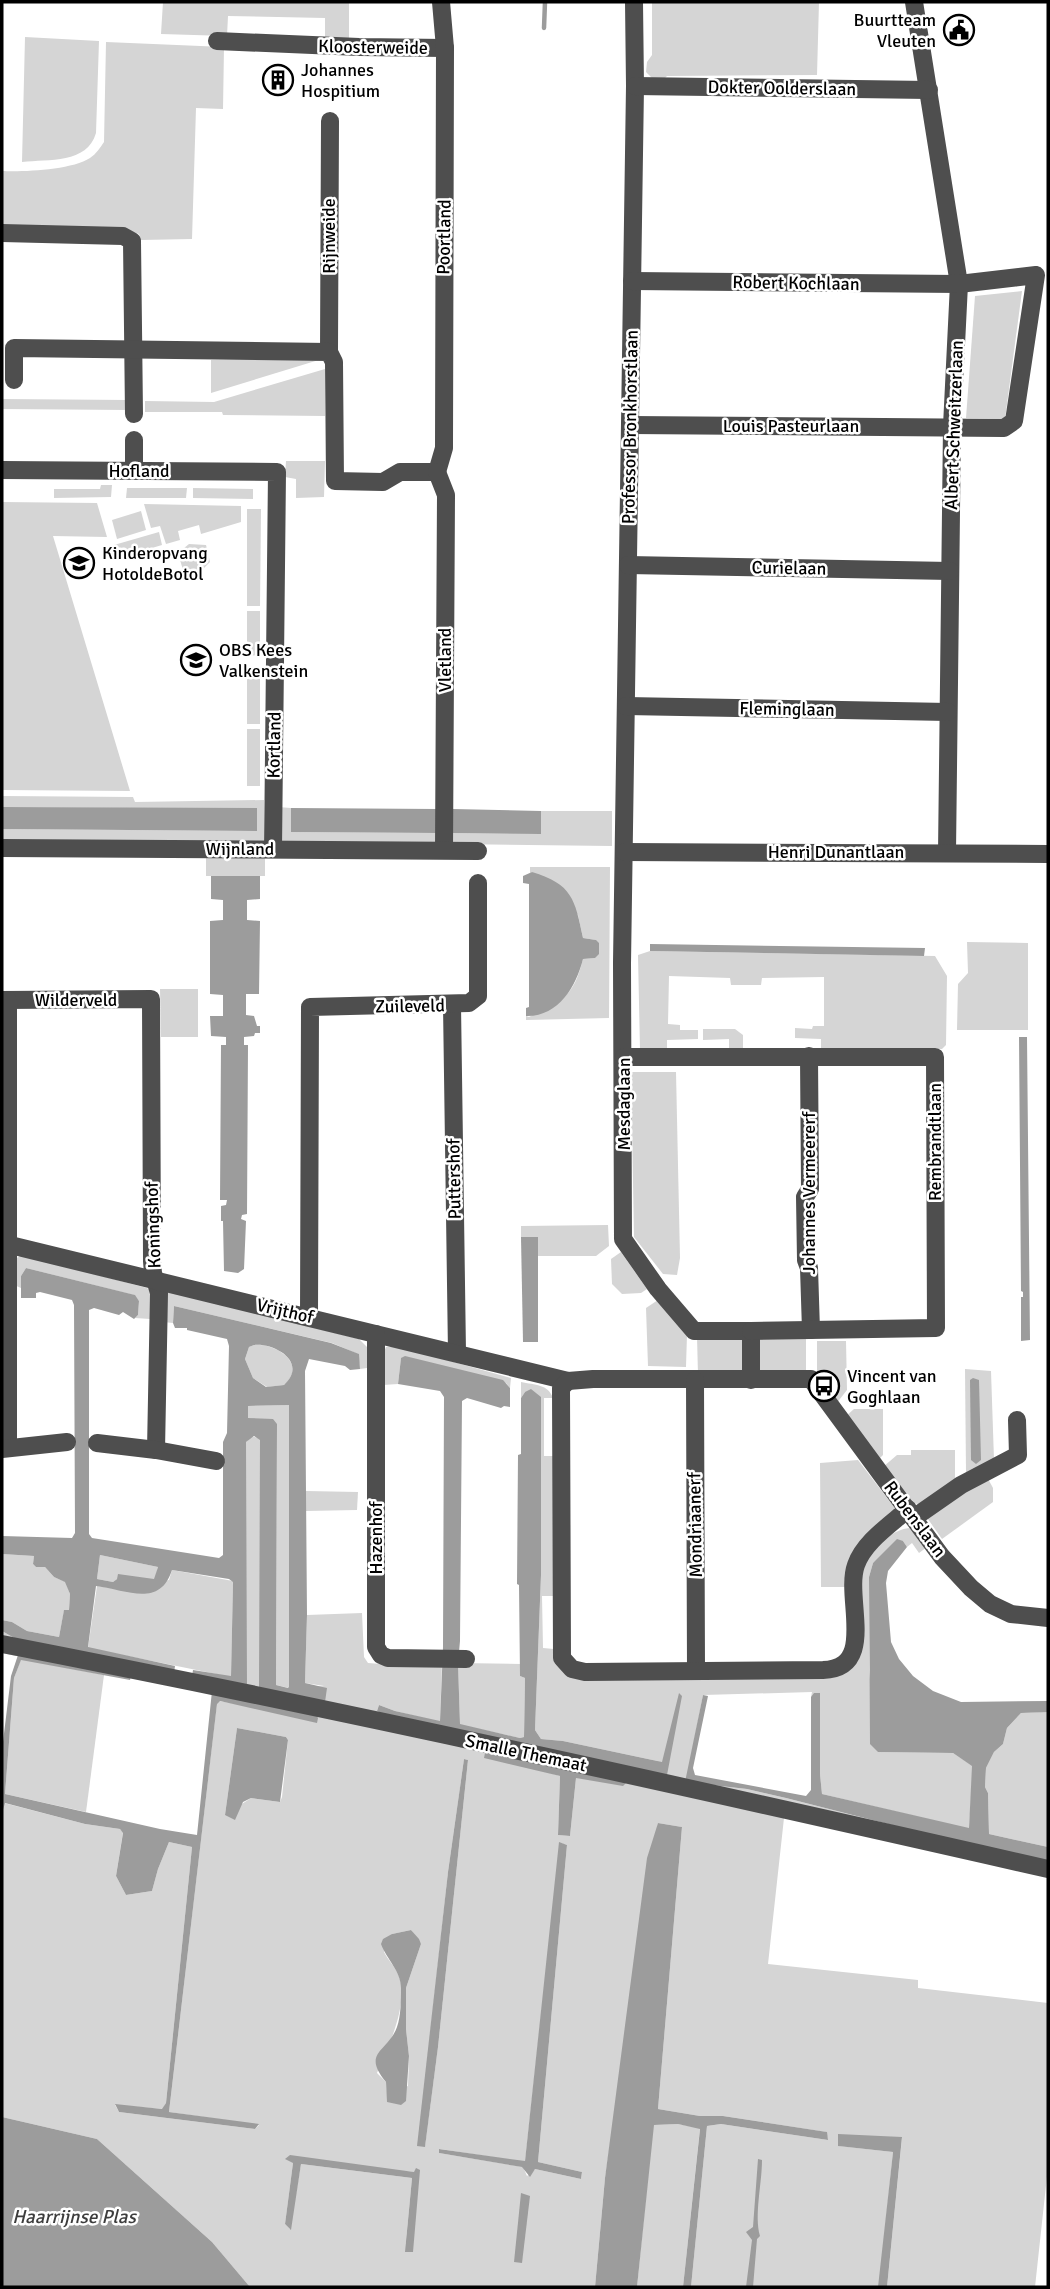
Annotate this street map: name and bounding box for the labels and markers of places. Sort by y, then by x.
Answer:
place label: Buurtteam Vleuten [854,9,936,52]
public building icon: Buurtteam Vleuten [942,13,976,47]
place label: Johannes Hospitium [301,59,380,102]
building icon: Johannes Hospitium [261,63,295,97]
place label: Kinderopvang HotoldeBotol [102,542,208,585]
school or university icon: Kinderopvang HotoldeBotol [62,546,96,580]
place label: OBS Kees Valkenstein [219,639,308,682]
school or university icon: OBS Kees Valkenstein [179,643,213,677]
place label: Vincent van Goghlaan [847,1365,937,1408]
bus stop icon: Vincent van Goghlaan [807,1369,841,1403]

